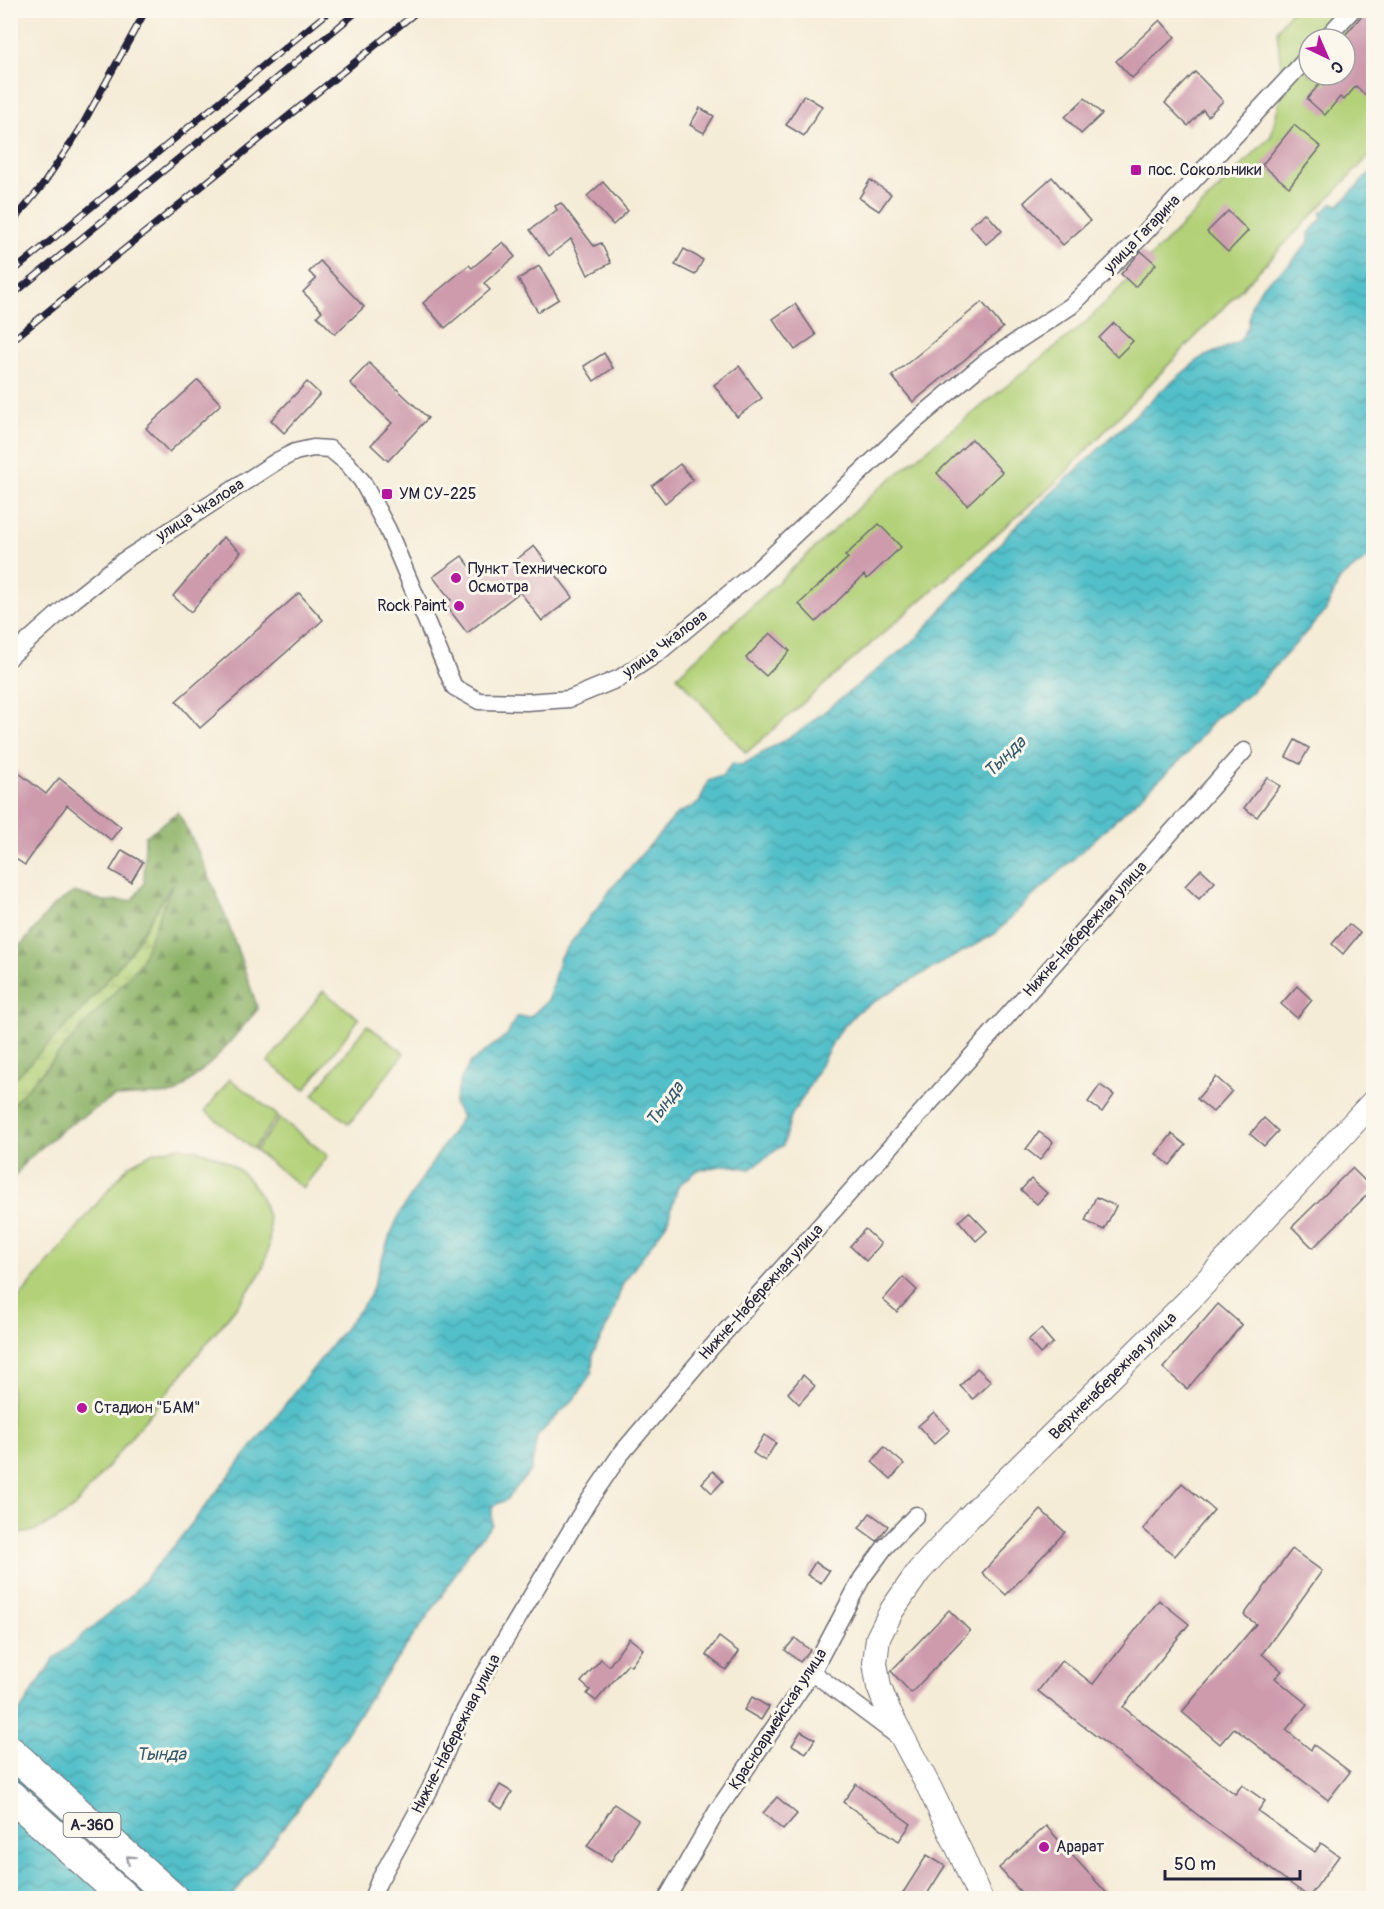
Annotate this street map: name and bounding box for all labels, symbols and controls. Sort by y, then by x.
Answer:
north arrow [1297,27,1357,87]
text: С [1326,56,1347,78]
place label: пос. Сокольники [1148,160,1261,180]
marker: пос. Сокольники [1129,163,1143,177]
street label: улица Гагарина [1099,191,1184,278]
street label: улица Чкалова [151,474,248,546]
place label: УМ СУ-225 [399,484,476,504]
marker: УМ СУ-225 [380,487,394,501]
place label: Пункт Технического Осмотра [468,559,607,597]
marker: Пункт Технического Осмотра [449,571,463,585]
place label: Rock Paint [377,596,448,616]
marker: Rock Paint [452,599,466,613]
street label: улица Чкалова [618,606,711,683]
water label: Тында [979,730,1032,783]
street label: Нижне-Набережная улица [1019,857,1151,1001]
water label: Тында [641,1076,690,1131]
street label: Нижне-Набережная улица [695,1220,827,1364]
street label: Верхненабережная улица [1045,1308,1181,1444]
place label: Стадион "БАМ" [94,1398,201,1418]
marker: Стадион "БАМ" [75,1401,89,1415]
street label: Красноармейская улица [725,1645,831,1793]
street label: Нижне-Набережная улица [407,1651,505,1817]
water label: Тында [136,1743,187,1766]
road number: А-360 [64,1813,121,1837]
place label: Арарат [1056,1837,1104,1857]
marker: Арарат [1037,1840,1051,1854]
scale bar [1165,1843,1300,1881]
text: 50 m [1174,1853,1216,1876]
one-way arrow [126,1855,137,1866]

